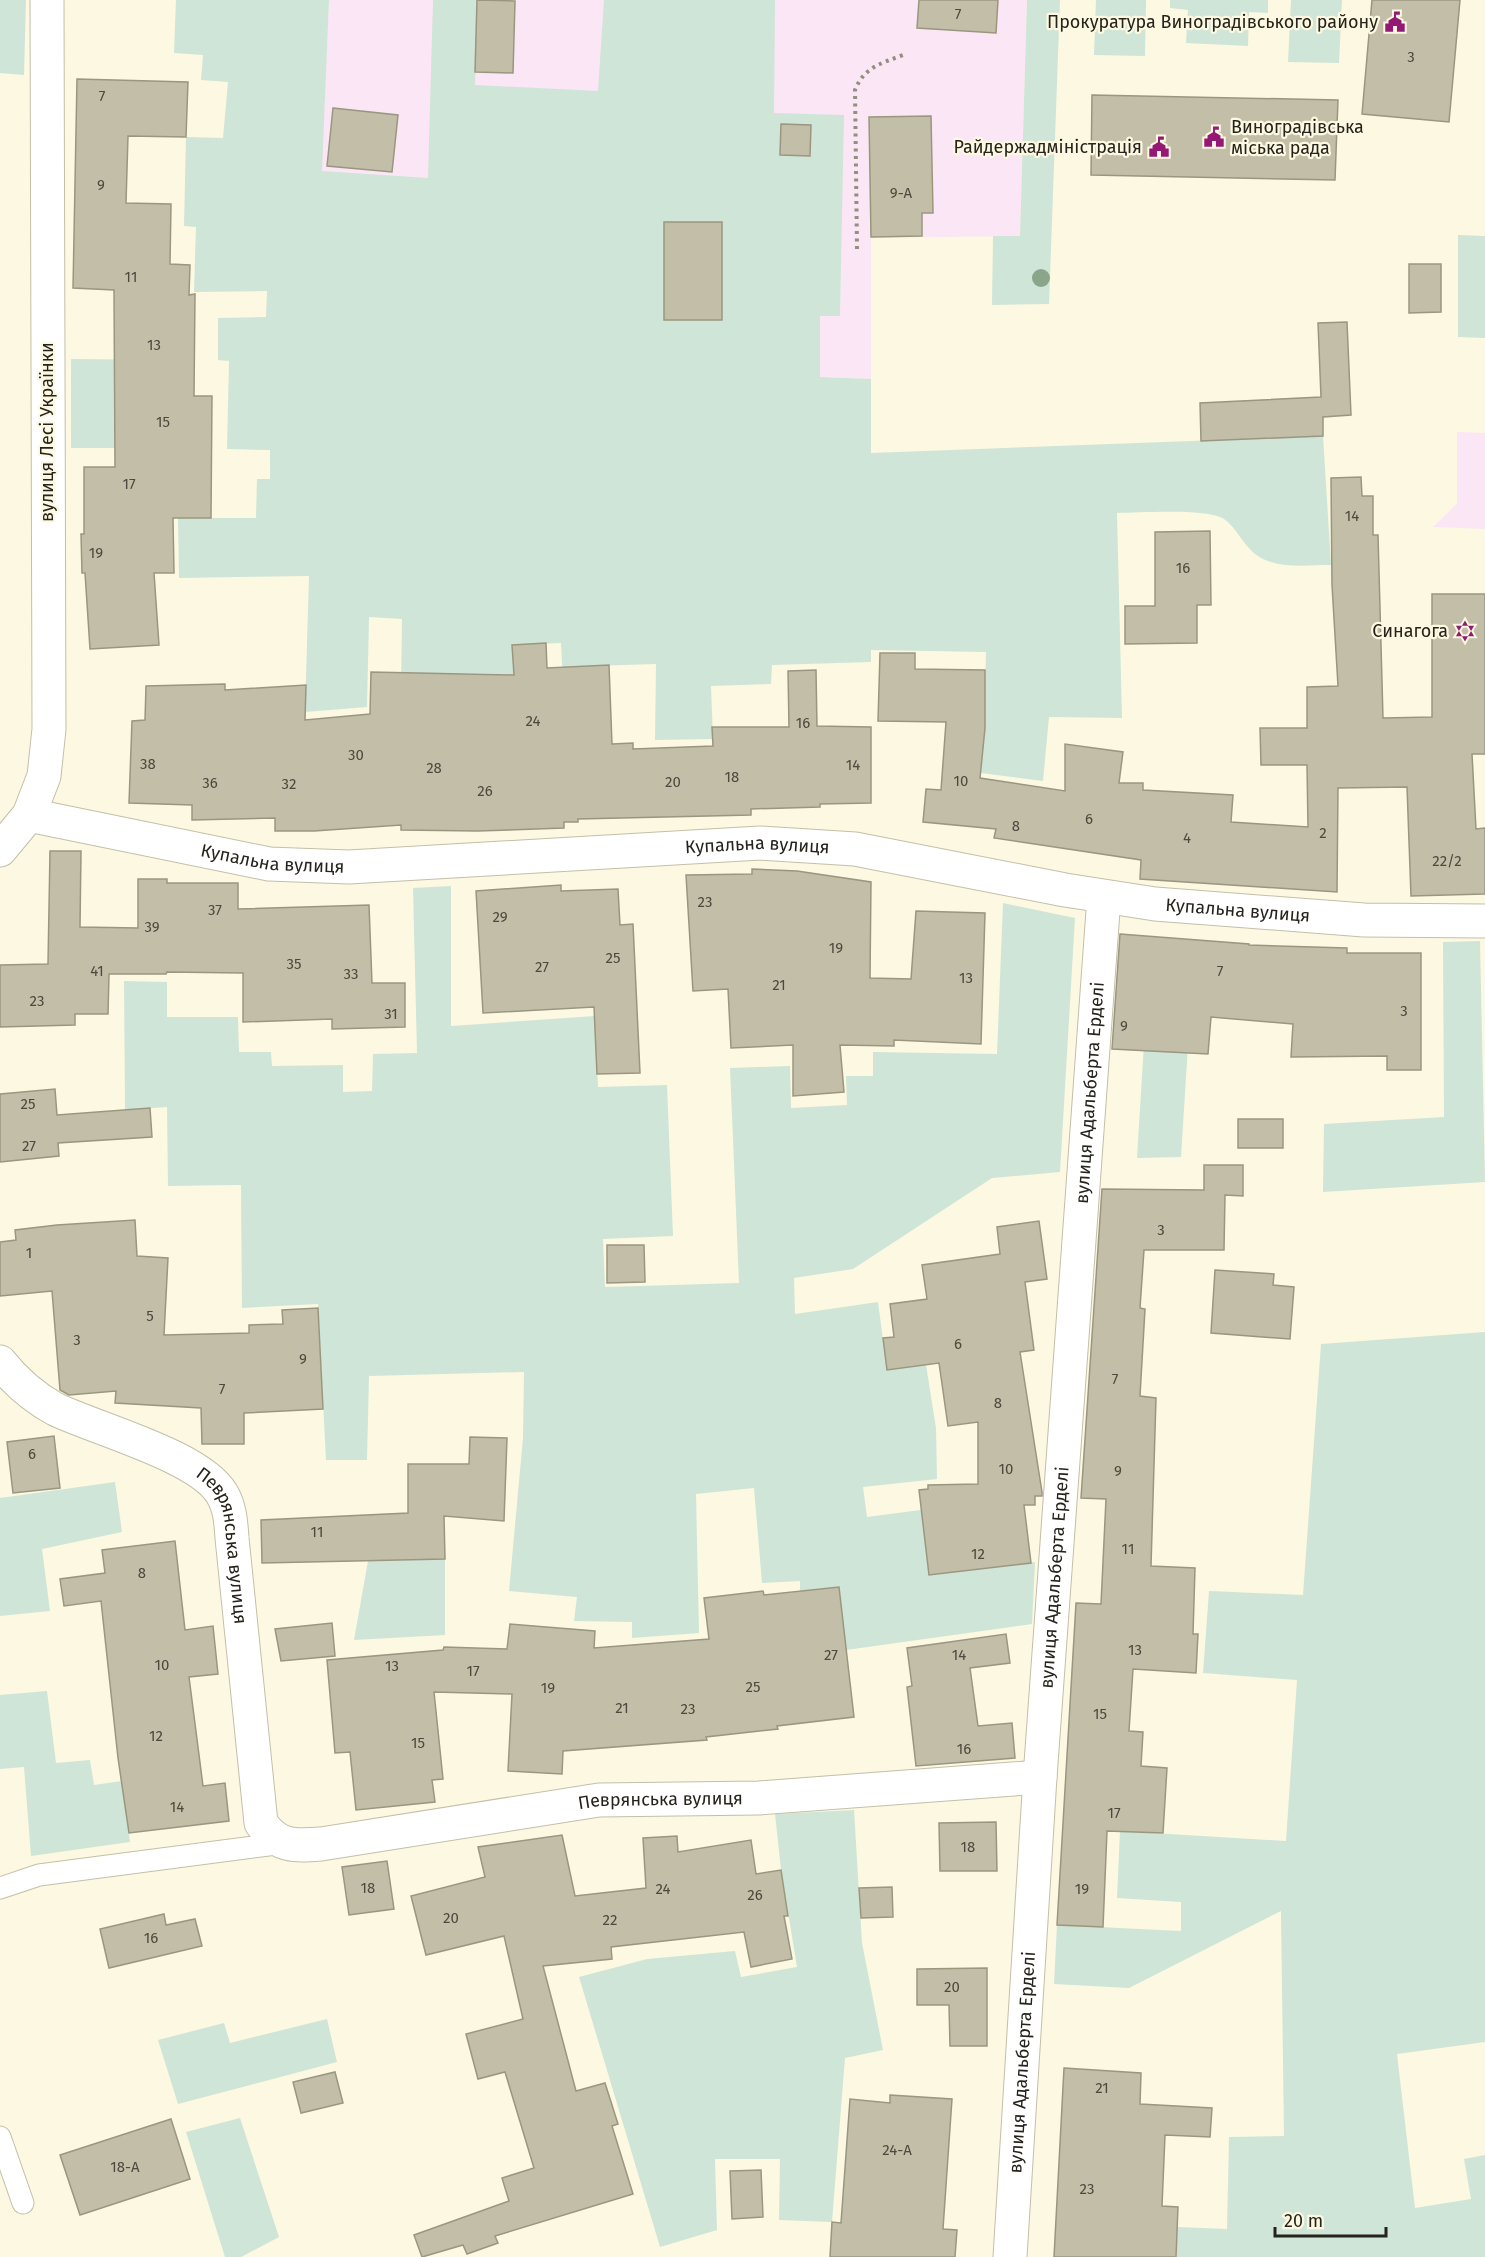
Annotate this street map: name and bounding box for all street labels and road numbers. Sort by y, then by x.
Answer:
street label: вулиця Лесі Українки [36,342,58,522]
street label: Купальна вулиця [684,832,830,858]
street label: Купальна вулиця [199,839,345,878]
street label: Купальна вулиця [1165,894,1311,927]
street label: вулиця Адальберта Ерделі [1071,981,1109,1205]
street label: Певрянська вулиця [192,1462,252,1625]
street label: вулиця Адальберта Ерделі [1035,1466,1074,1689]
street label: Певрянська вулиця [576,1787,743,1814]
street label: вулиця Адальберта Ерделі [1004,1951,1040,2174]

